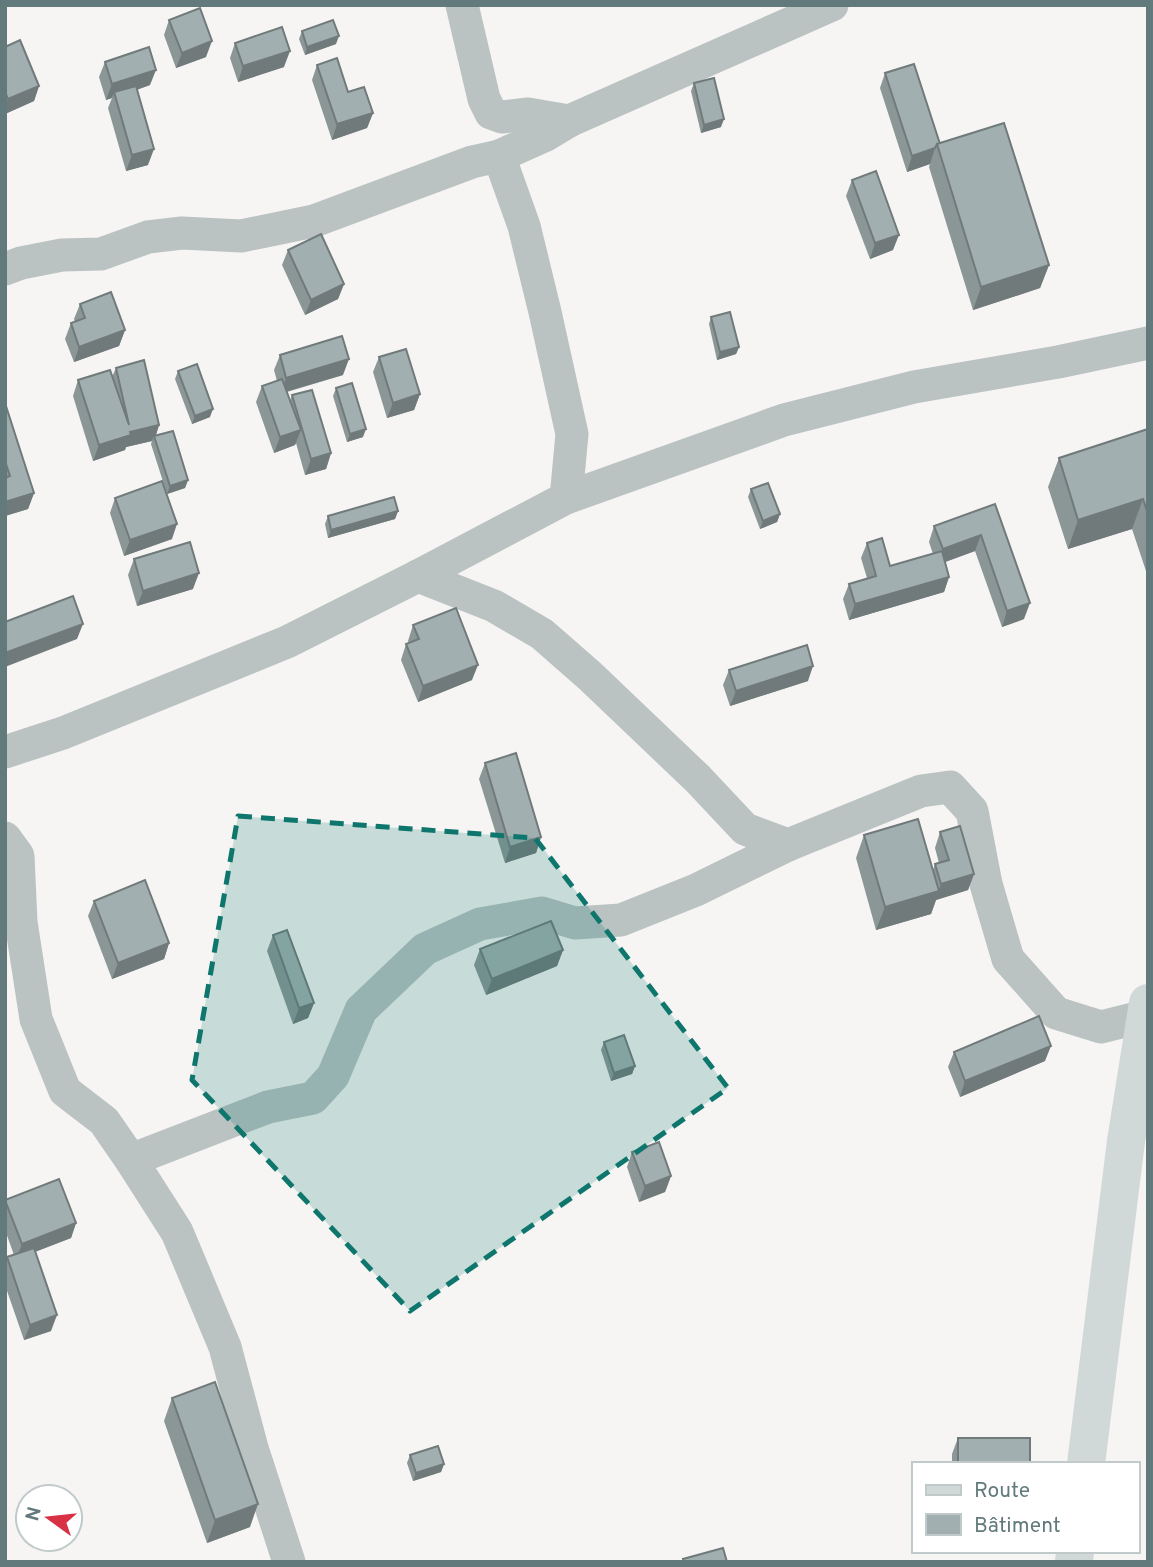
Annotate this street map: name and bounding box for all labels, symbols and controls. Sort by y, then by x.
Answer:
legend [912,1462,1139,1553]
text: Route [974,1478,1030,1505]
north arrow [14,1483,84,1553]
text: N [21,1504,48,1524]
text: Bâtiment [974,1513,1061,1540]

